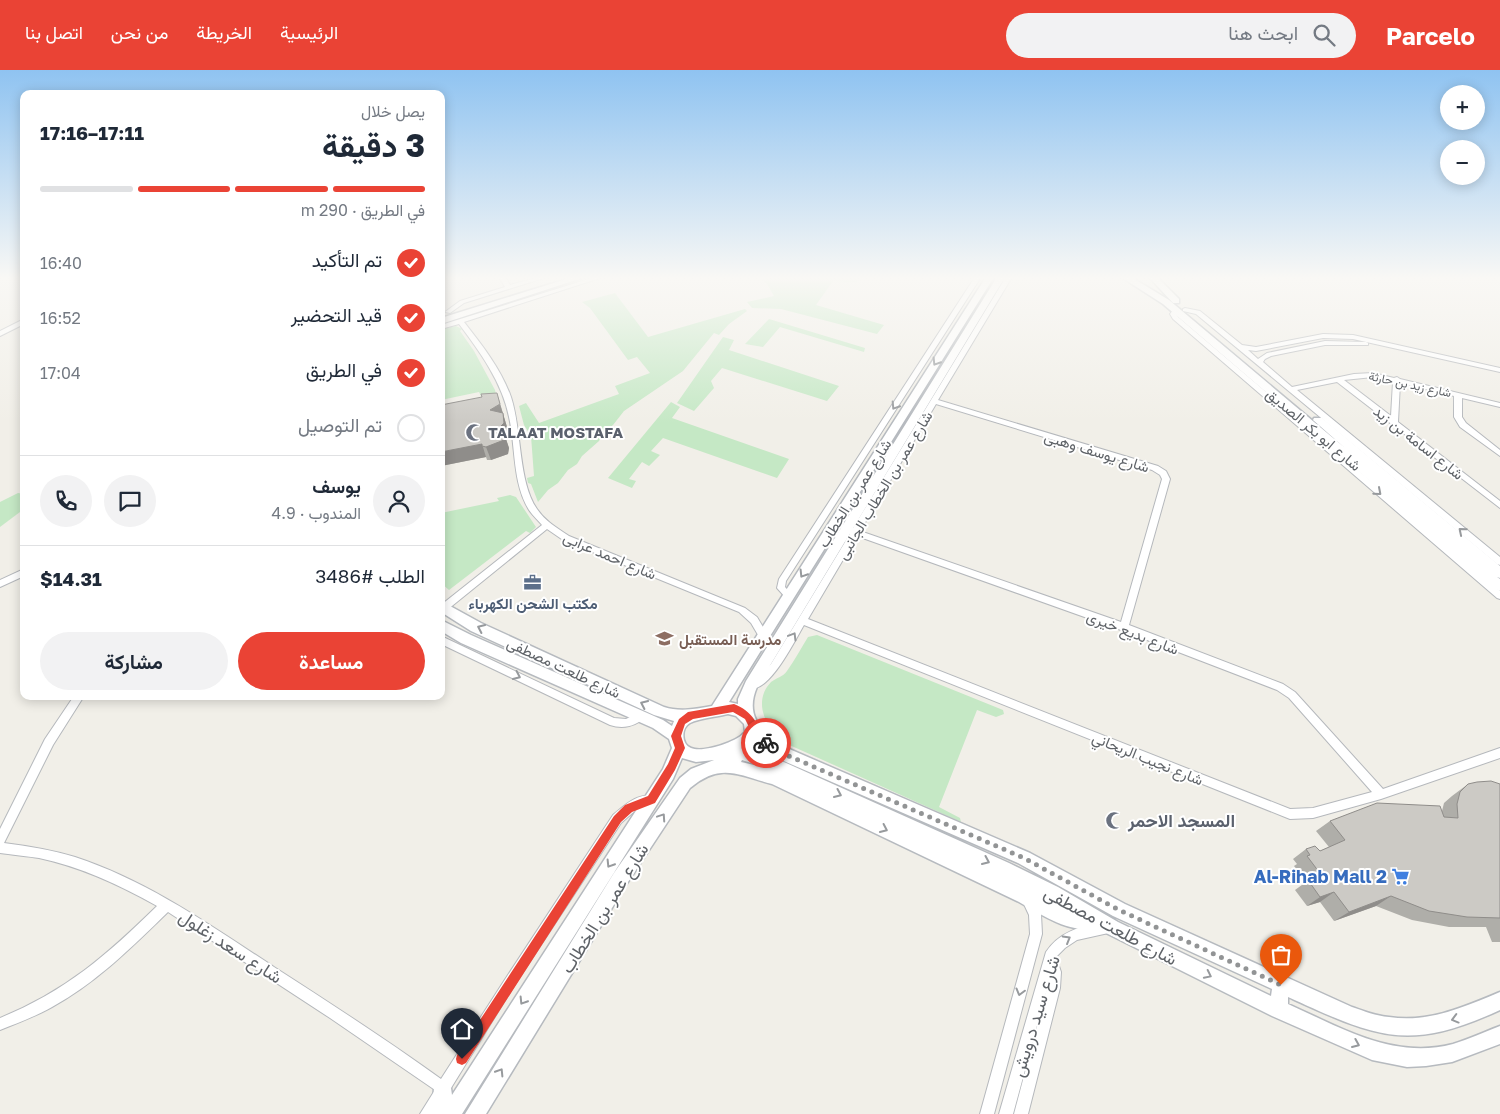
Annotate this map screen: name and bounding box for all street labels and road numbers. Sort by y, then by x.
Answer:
street label: شارع زيد بن حارثة [1367,368,1453,402]
street label: شارع ابو بكر الصديق [1261,384,1365,476]
street label: شارع اسامة بن زيد [1368,401,1468,485]
street label: شارع عمر بن الخطاب الجانبى [832,407,936,563]
street label: شارع يوسف وهبى [1041,426,1152,478]
street label: شارع عمر بن الخطاب [813,436,895,550]
street label: شارع احمد عرابى [560,527,659,586]
street label: شارع بديع خيرى [1083,606,1182,661]
street label: شارع طلعت مصطفى [503,633,624,704]
street label: شارع نجيب الريحاني [1088,728,1206,793]
street label: شارع عمر بن الخطاب [555,839,654,978]
street label: شارع طلعت مصطفى [1040,881,1181,971]
street label: شارع سعد زغلول [174,904,287,989]
street label: شارع سيد درويش [1006,953,1066,1080]

